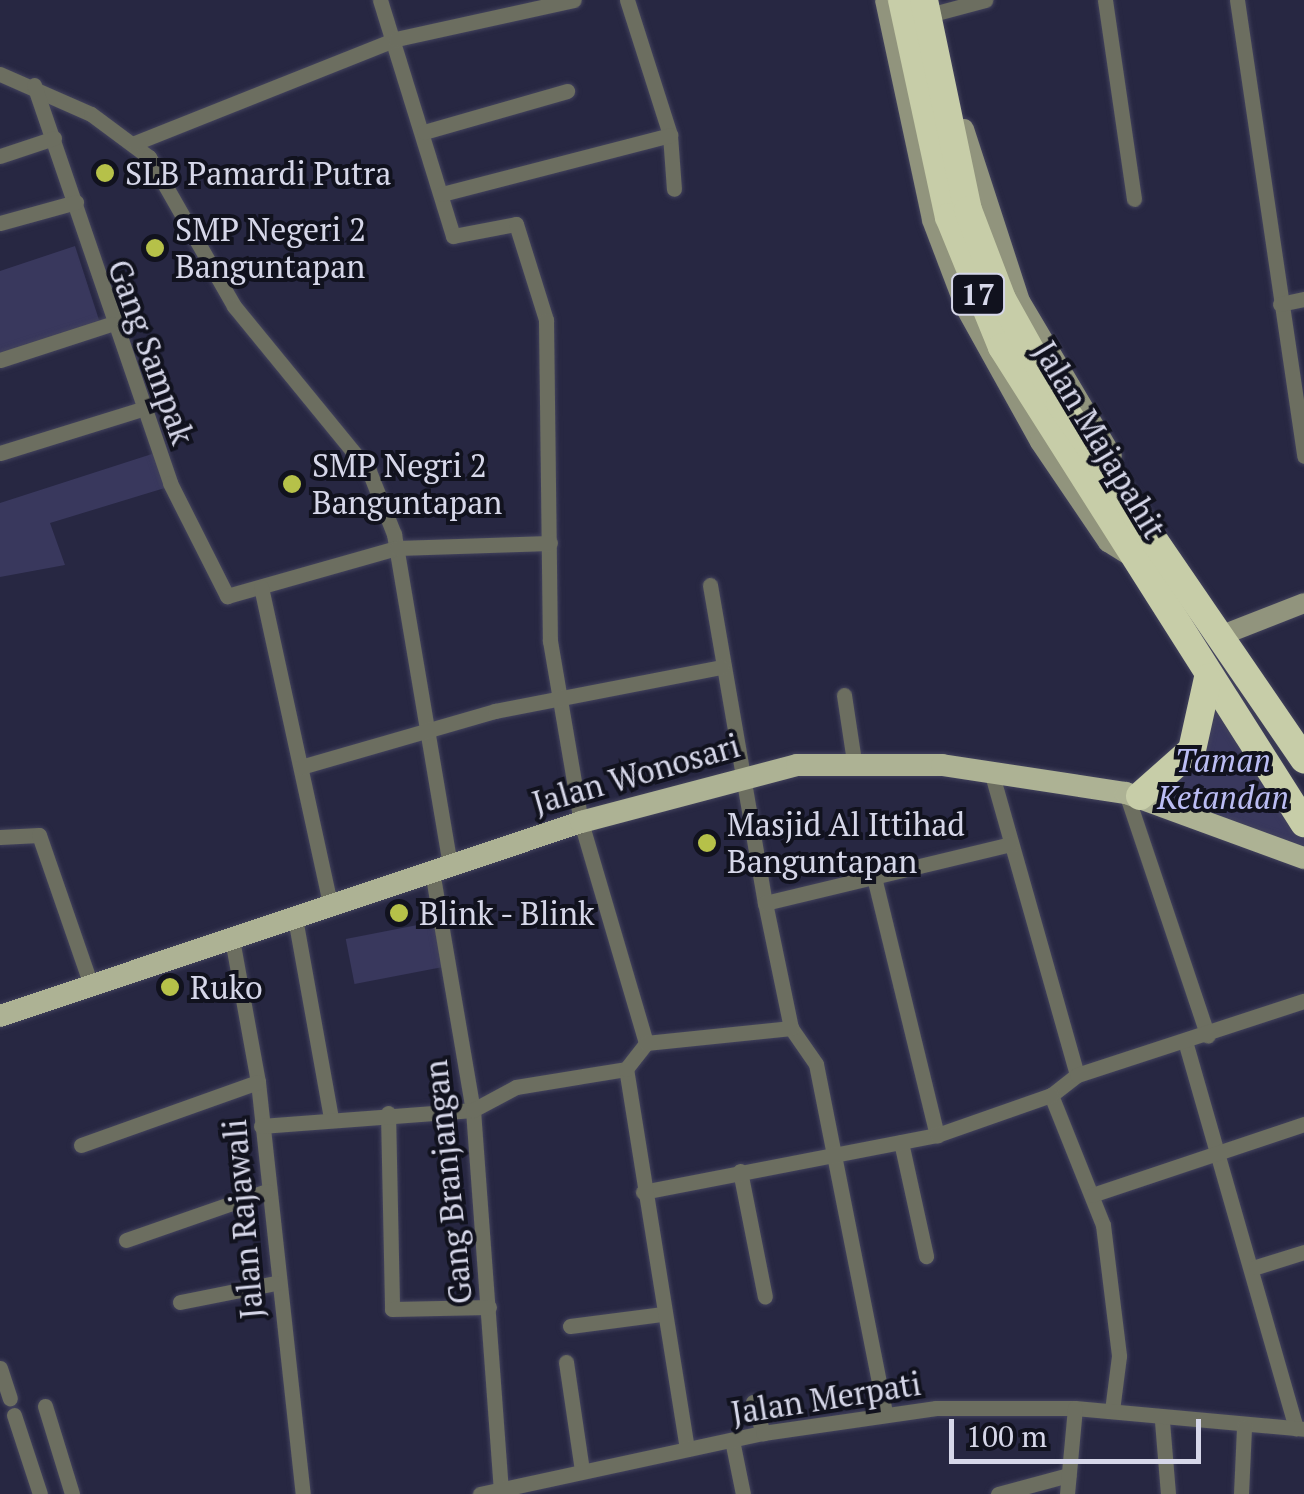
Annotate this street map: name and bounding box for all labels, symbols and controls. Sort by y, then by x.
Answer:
place label: SLB Pamardi Putra [125,154,391,192]
marker: SLB Pamardi Putra [94,162,116,184]
place label: SMP Negeri 2 Banguntapan [175,211,366,286]
marker: SMP Negeri 2 Banguntapan [144,237,166,259]
street label: Gang Sampak [100,255,202,449]
road number: 17 [950,269,1006,319]
street label: Jalan Majapahit [1026,334,1174,546]
place label: SMP Negri 2 Banguntapan [312,447,502,522]
marker: SMP Negri 2 Banguntapan [281,473,303,495]
street label: Jalan Wonosari [528,726,744,822]
park label: Taman Ketandan [1157,742,1289,817]
place label: Masjid Al Ittihad Banguntapan [727,806,966,881]
marker: Masjid Al Ittihad Banguntapan [696,832,718,854]
place label: Blink - Blink [419,894,597,932]
marker: Blink - Blink [388,902,410,924]
place label: Ruko [190,968,263,1006]
marker: Ruko [159,976,181,998]
street label: Gang Branjangan [416,1058,480,1306]
street label: Jalan Rajawali [215,1118,271,1320]
street label: Jalan Merpati [728,1364,924,1432]
scale bar [954,1399,1206,1461]
text: 100 m [966,1416,1047,1456]

